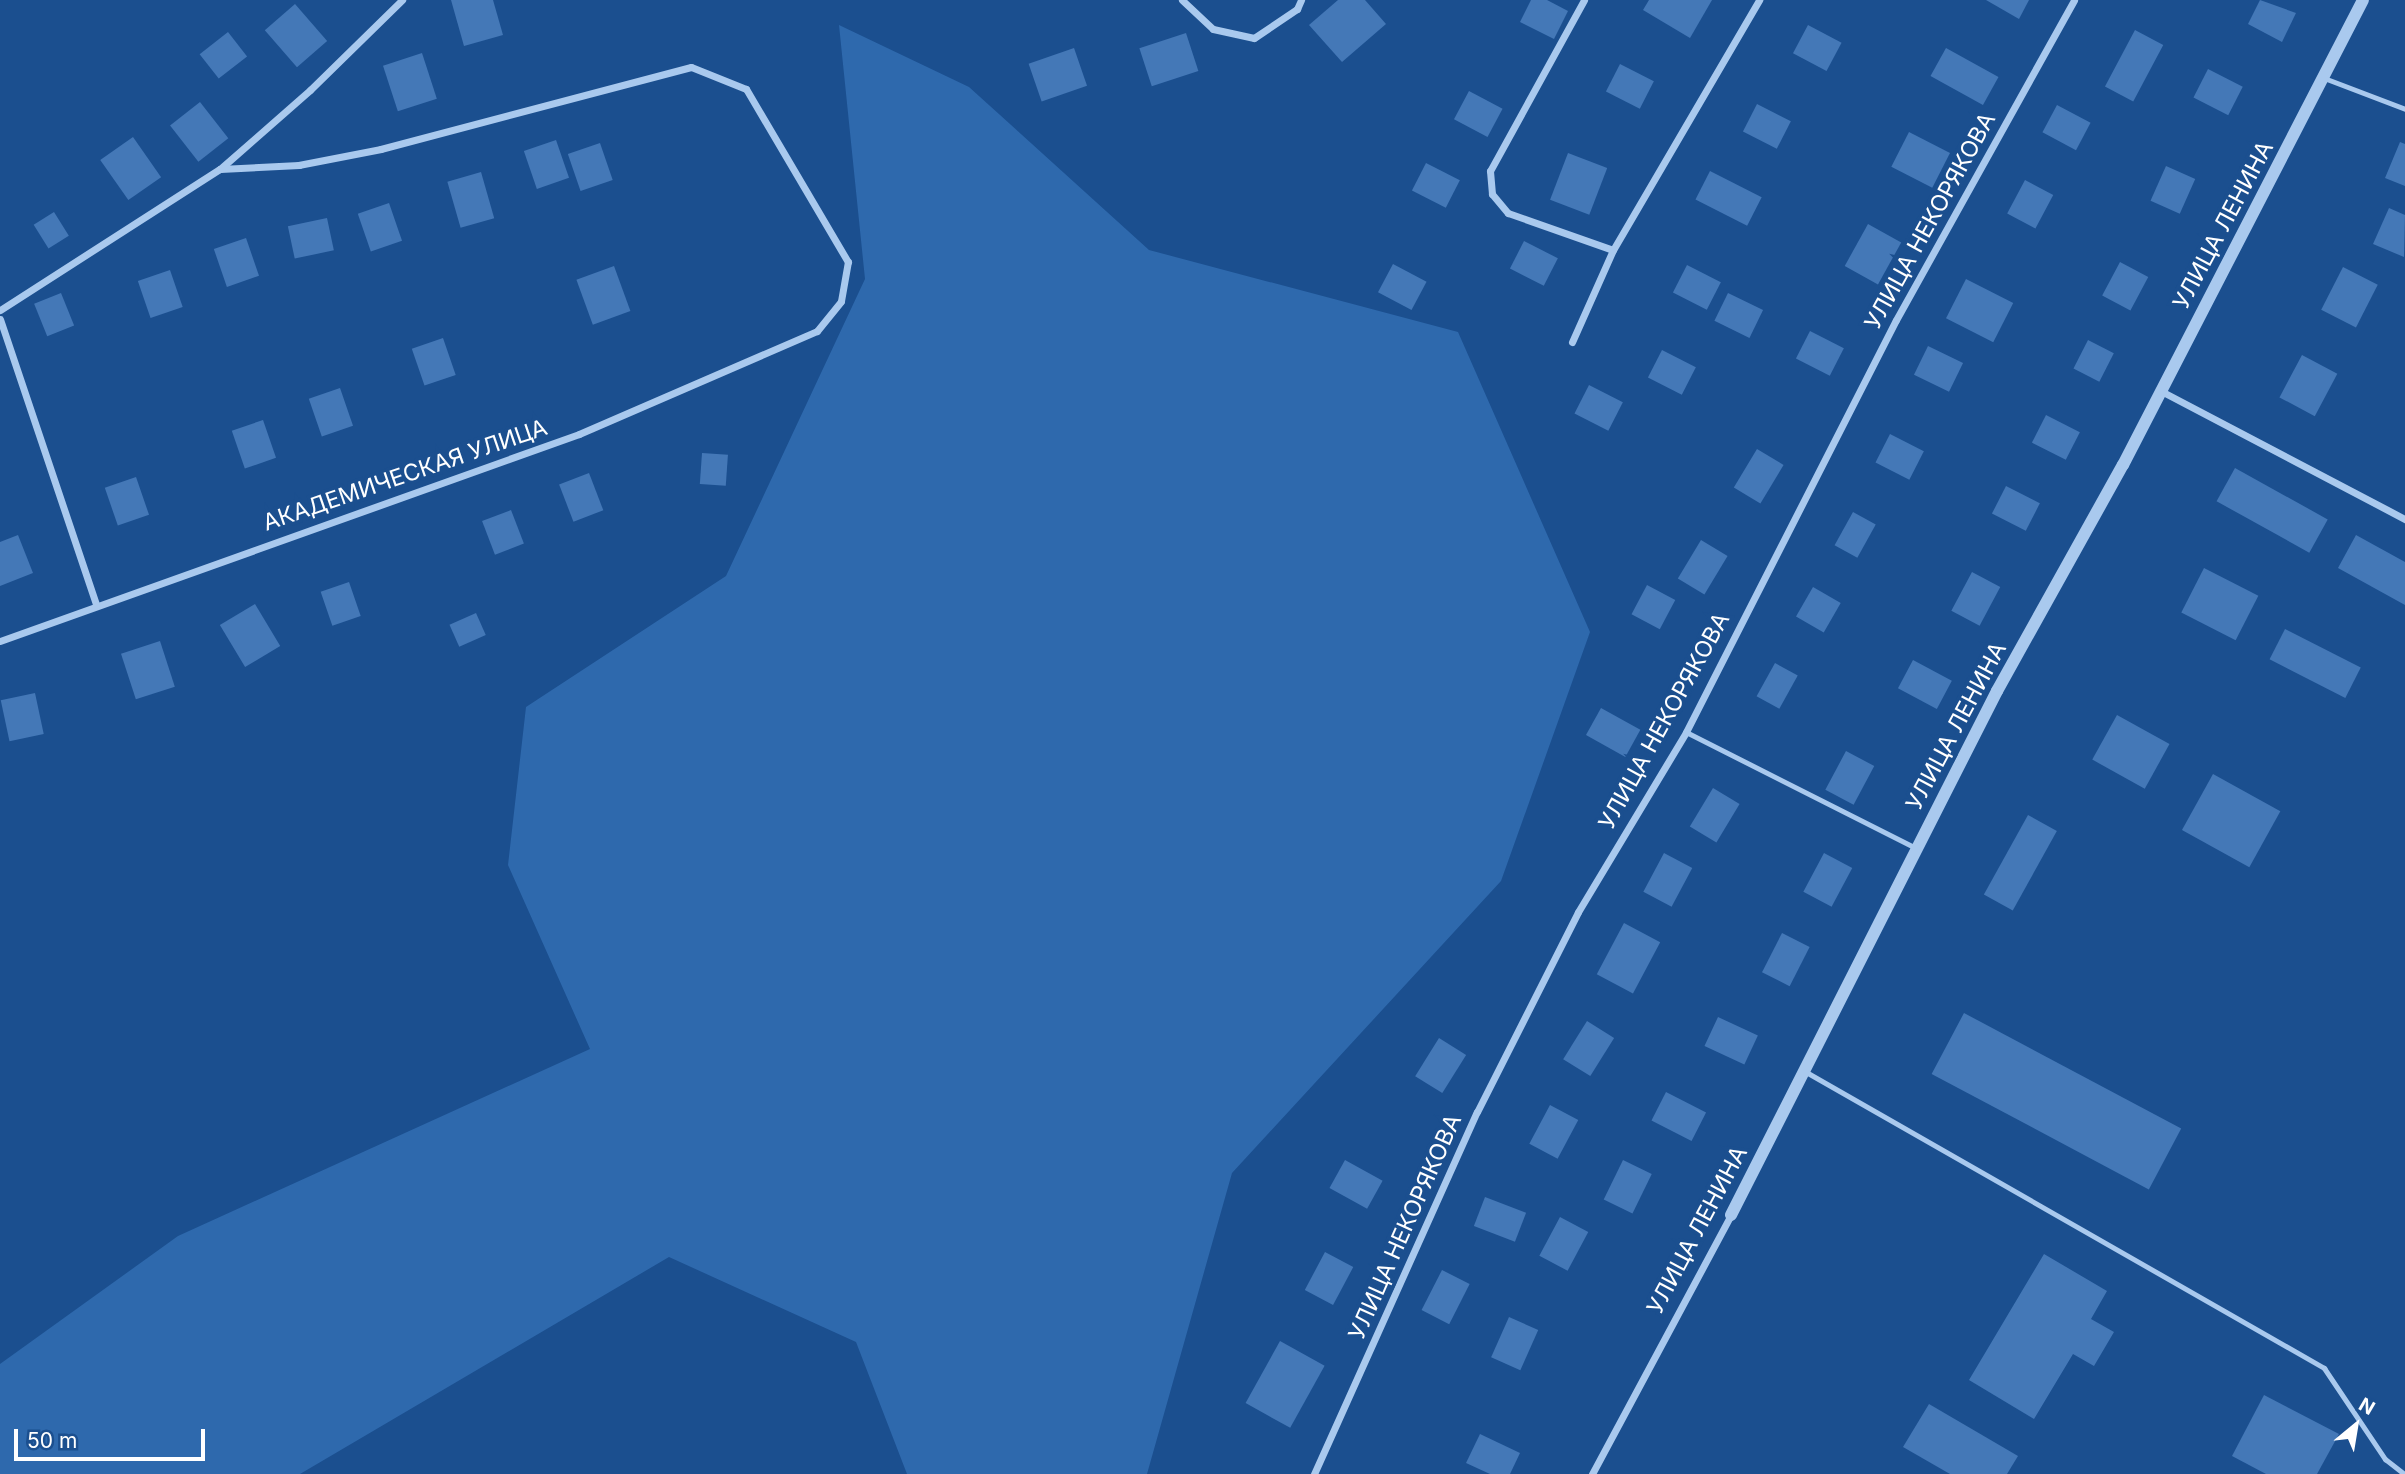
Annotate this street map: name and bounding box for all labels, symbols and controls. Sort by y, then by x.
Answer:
street label: УЛИЦА НЕКОРЯКОВА [1859,108,2001,334]
street label: УЛИЦА ЛЕНИНА [2167,136,2279,314]
street label: АКАДЕМИЧЕСКАЯ УЛИЦА [259,413,551,537]
street label: УЛИЦА НЕКОРЯКОВА [1593,608,1735,834]
street label: УЛИЦА ЛЕНИНА [1900,637,2012,815]
street label: УЛИЦА НЕКОРЯКОВА [1343,1110,1467,1344]
street label: УЛИЦА ЛЕНИНА [1641,1141,1753,1319]
north arrow [2321,1390,2391,1460]
text: N [2355,1393,2379,1420]
scale bar [18,1414,208,1458]
text: 50 m [27,1428,77,1453]

